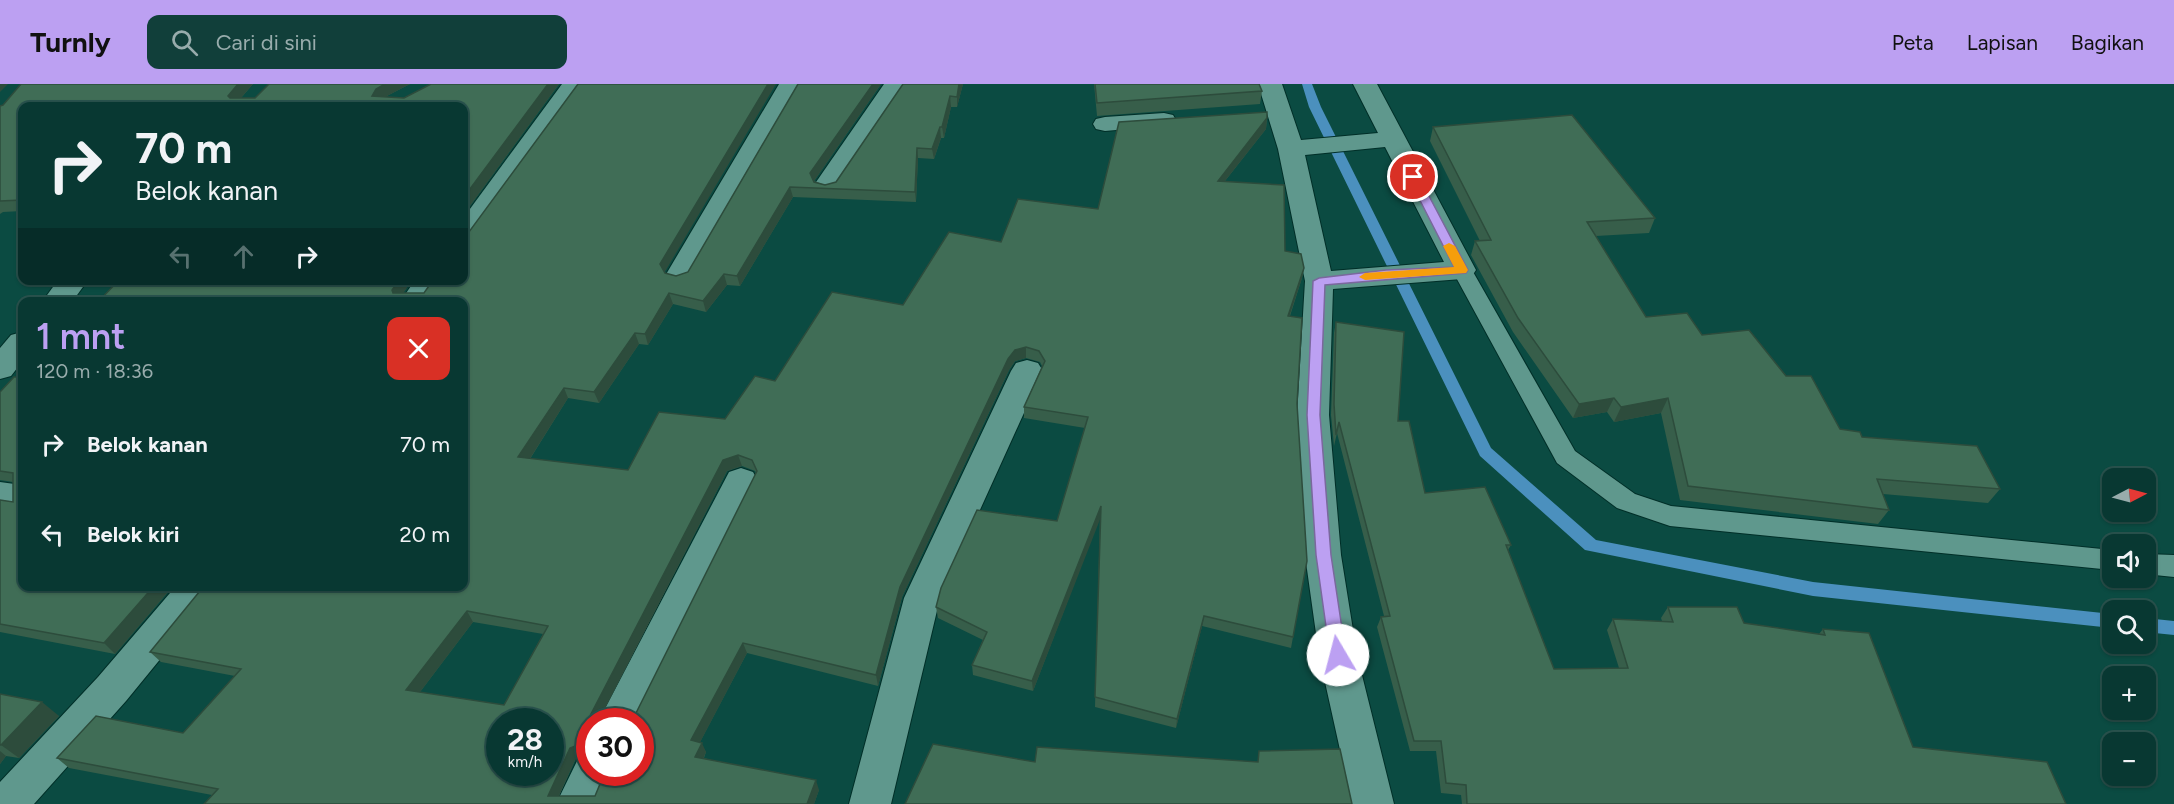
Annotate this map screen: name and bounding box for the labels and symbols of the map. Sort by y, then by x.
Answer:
pin [1387,151,1438,202]
north arrow [2102,468,2156,522]
position arrow [1306,623,1370,687]
speed limit sign: 30 [576,708,654,786]

